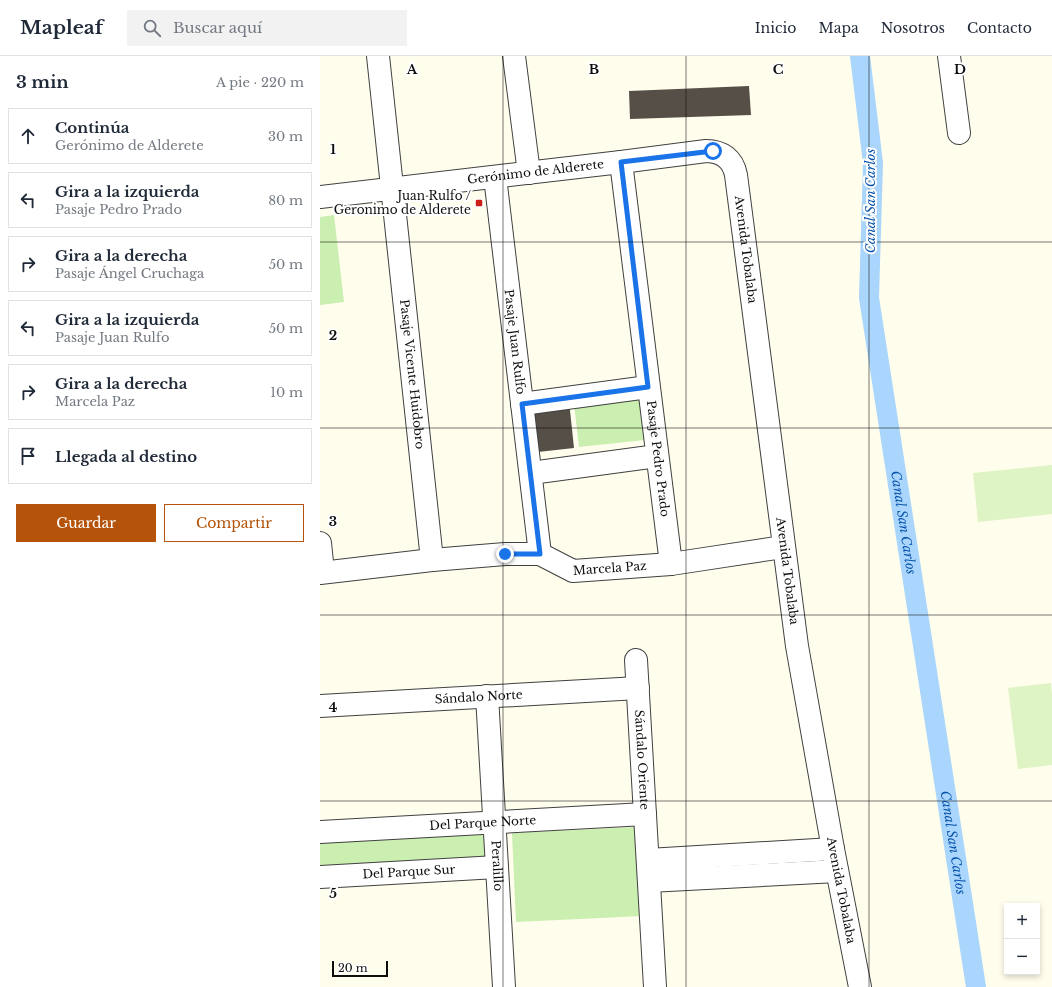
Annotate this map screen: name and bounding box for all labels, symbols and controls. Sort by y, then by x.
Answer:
search box [127,10,407,46]
text: Mapleaf [20,16,103,39]
icon: search [141,17,163,39]
text: Buscar aquí [173,18,262,37]
text: Inicio [755,19,796,37]
text: Mapa [818,19,859,37]
text: Nosotros [881,19,945,37]
text: Contacto [967,19,1032,37]
text: A [406,61,418,78]
text: B [589,61,599,78]
text: C [773,61,784,78]
text: D [954,61,966,78]
text: 3 min [16,72,69,93]
text: A pie · 220 m [216,74,304,91]
text: Continúa [55,118,129,137]
icon: ahead [17,125,39,147]
text: 30 m [268,128,303,145]
text: Gerónimo de Alderete [55,137,204,154]
text: 1 [330,141,336,158]
route start [704,142,722,160]
water label: Canal San Carlos [862,149,879,253]
street label: Gerónimo de Alderete [466,156,605,187]
text: Gira a la izquierda [55,182,199,201]
place label: Juan Rulfo / Geronimo de Alderete [334,188,471,217]
icon: left [17,189,39,211]
text: 80 m [268,192,303,209]
street label: Avenida Tobalaba [732,194,761,305]
marker: Juan Rulfo / Geronimo de Alderete [474,198,484,208]
text: Pasaje Pedro Prado [55,201,182,218]
text: Gira a la derecha [55,246,187,265]
icon: right [17,253,39,275]
text: 50 m [269,256,303,273]
text: Pasaje Ángel Cruchaga [55,265,204,282]
street label: Pasaje Juan Rulfo [501,288,529,395]
street label: Pasaje Vicente Huidobro [397,298,428,450]
text: Gira a la izquierda [55,310,199,329]
icon: left [17,317,39,339]
text: 50 m [269,320,303,337]
text: 2 [329,327,337,344]
text: Pasaje Juan Rulfo [55,329,170,346]
text: Gira a la derecha [55,374,187,393]
icon: right [17,381,39,403]
text: 10 m [270,384,303,401]
text: Marcela Paz [55,393,135,410]
street label: Pasaje Pedro Prado [644,400,673,518]
icon: arrive [17,445,39,467]
text: Llegada al destino [55,447,197,466]
water label: Canal San Carlos [887,469,920,576]
button: Guardar [16,504,156,542]
button: Compartir [164,504,304,542]
text: 3 [329,513,337,530]
street label: Avenida Tobalaba [773,515,802,626]
route end [496,545,514,563]
street label: Marcela Paz [572,558,648,578]
street label: Sándalo Norte [434,687,523,706]
text: 4 [329,699,338,716]
street label: Sándalo Oriente [632,709,653,810]
water label: Canal San Carlos [937,790,970,896]
street label: Del Parque Norte [429,812,537,833]
street label: Avenida Tobalaba [824,835,859,945]
street label: Peralillo [488,840,506,892]
street label: Del Parque Sur [362,861,456,882]
text: 5 [329,885,337,902]
map controls [1004,903,1040,975]
button: + [1004,903,1040,939]
button: − [1004,939,1040,975]
scale bar [332,959,388,978]
text: 20 m [338,961,368,975]

